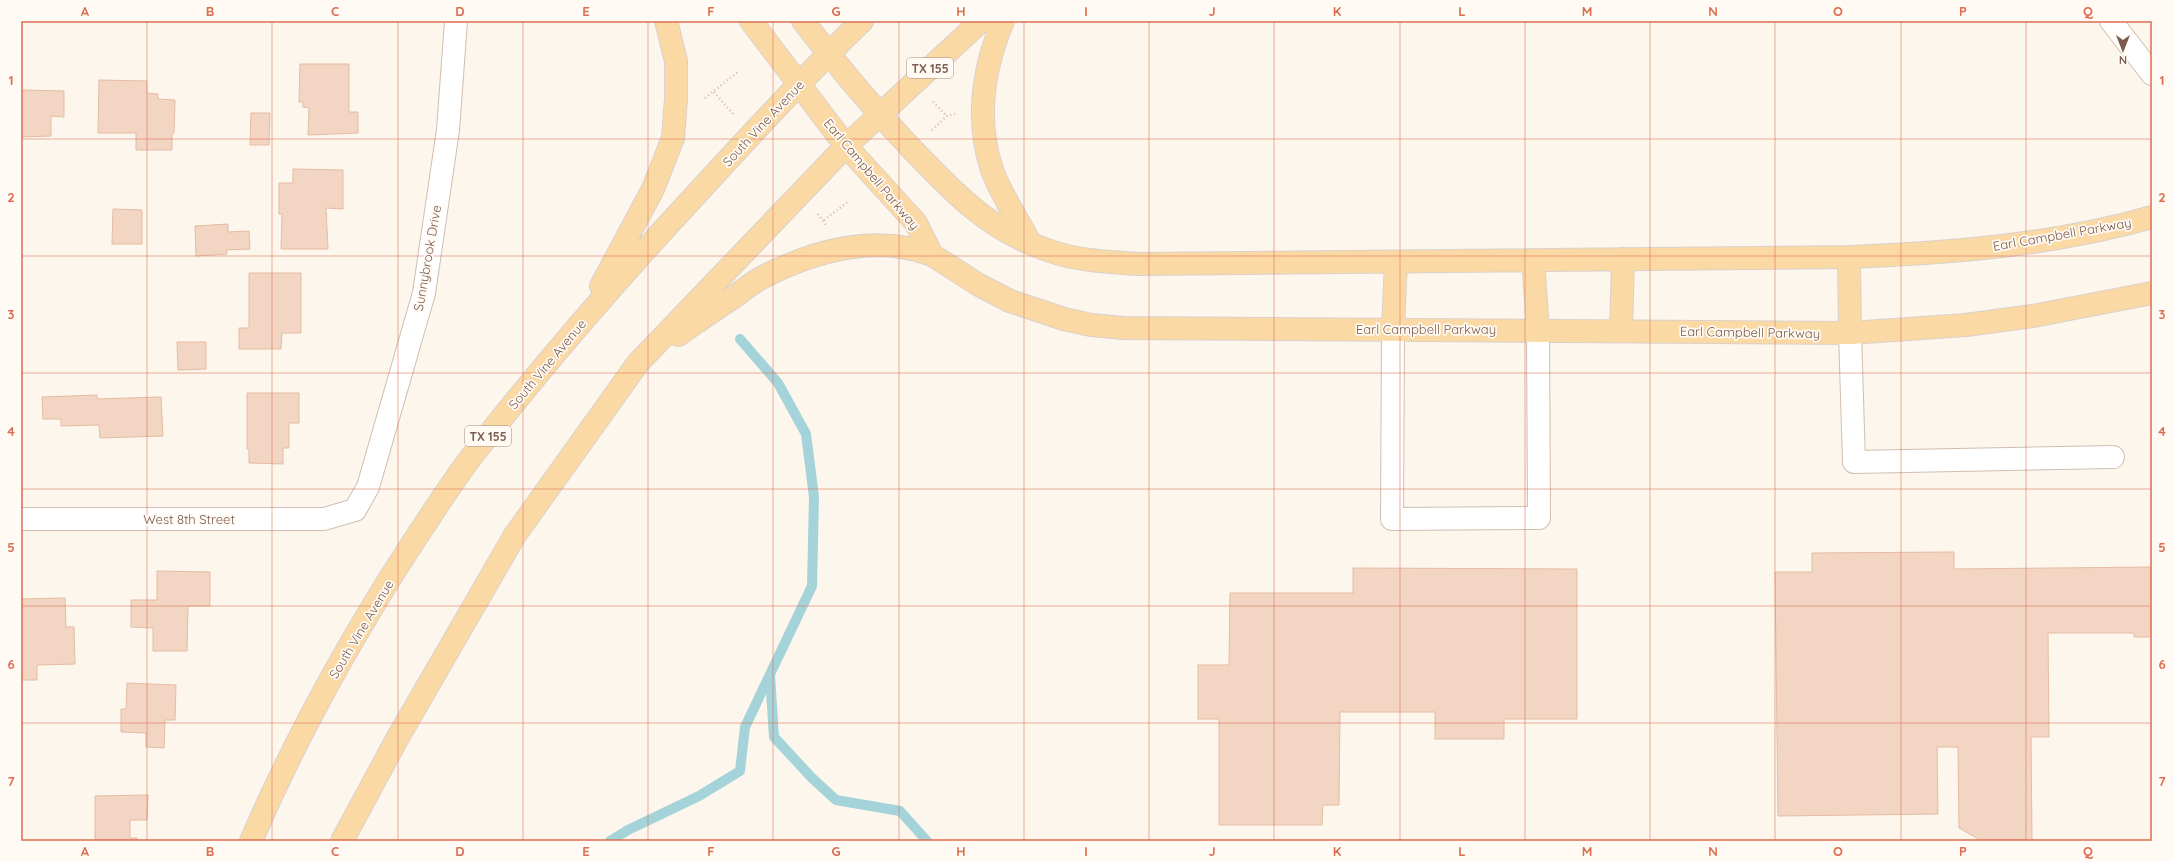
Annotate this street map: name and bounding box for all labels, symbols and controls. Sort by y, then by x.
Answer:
text: A [81,3,90,19]
text: B [206,3,214,19]
text: C [331,3,339,19]
text: D [455,3,465,19]
text: E [582,3,590,19]
text: F [707,3,715,19]
text: G [831,3,841,19]
text: H [956,3,966,19]
text: I [1084,3,1088,19]
text: J [1208,3,1216,19]
text: K [1333,3,1342,19]
text: L [1458,3,1466,19]
text: M [1582,3,1592,19]
text: N [1708,3,1718,19]
text: O [1833,3,1843,19]
text: P [1959,3,1967,19]
text: Q [2083,3,2094,19]
north arrow [2103,30,2143,70]
text: N [2119,53,2127,67]
road number: TX 155 [907,58,953,78]
text: 1 [8,72,14,88]
text: 1 [2159,72,2165,88]
street label: South Vine Avenue [719,77,807,169]
street label: Earl Campbell Parkway [821,115,923,233]
text: 2 [7,189,15,205]
text: 2 [2158,189,2166,205]
street label: Sunnybrook Drive [410,204,444,312]
street label: Earl Campbell Parkway [1992,214,2132,254]
text: 3 [8,306,15,322]
text: 3 [2159,306,2166,322]
street label: South Vine Avenue [505,316,589,412]
street label: Earl Campbell Parkway [1356,321,1496,337]
street label: Earl Campbell Parkway [1680,323,1820,341]
text: 4 [7,423,15,439]
text: 4 [2158,423,2166,439]
road number: TX 155 [465,426,511,446]
street label: West 8th Street [143,511,235,527]
text: 5 [7,539,15,555]
text: 5 [2158,539,2166,555]
street label: South Vine Avenue [325,577,397,681]
text: 6 [7,656,15,672]
text: 6 [2158,656,2166,672]
text: 7 [7,773,15,789]
text: 7 [2158,773,2166,789]
text: A [81,843,90,859]
text: B [206,843,214,859]
text: C [331,843,339,859]
text: D [455,843,465,859]
text: E [582,843,590,859]
text: F [707,843,715,859]
text: G [831,843,841,859]
text: H [956,843,966,859]
text: I [1084,843,1088,859]
text: J [1208,843,1216,859]
text: K [1333,843,1342,859]
text: L [1458,843,1466,859]
text: M [1582,843,1592,859]
text: N [1708,843,1718,859]
text: O [1833,843,1843,859]
text: P [1959,843,1967,859]
text: Q [2083,843,2094,859]

